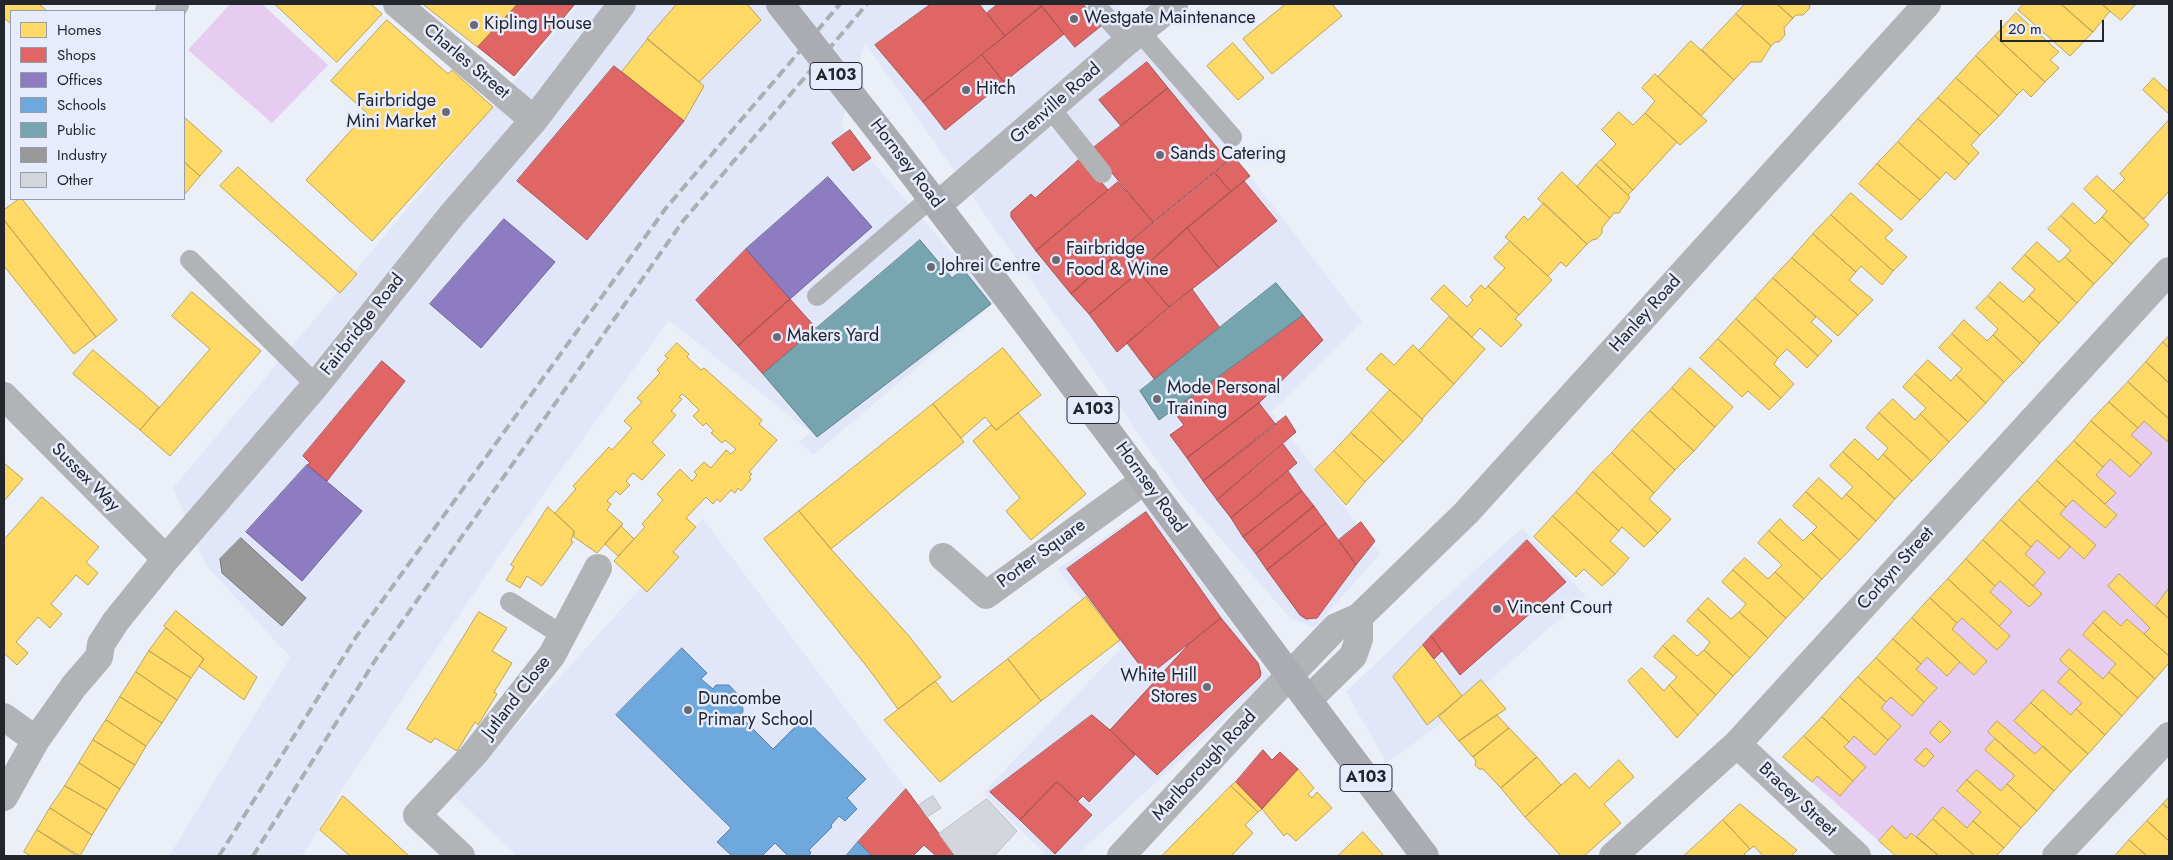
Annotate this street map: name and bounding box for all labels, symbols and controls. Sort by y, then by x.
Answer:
place label: Westgate Maintenance [1084,8,1256,30]
legend [10,10,185,200]
scale bar [2003,10,2107,42]
marker: Westgate Maintenance [1068,13,1080,25]
place label: Kipling House [484,14,592,36]
text: 20 m [2008,18,2042,40]
text: Homes [57,19,101,41]
marker: Kipling House [468,19,480,31]
street label: Charles Street [419,20,513,104]
text: Shops [57,44,96,66]
street label: Grenville Road [1006,59,1106,149]
road number: A103 [810,62,862,90]
text: Offices [57,69,102,91]
place label: Hitch [976,79,1016,101]
marker: Hitch [960,84,972,96]
place label: Fairbridge Mini Market [347,91,436,134]
text: Schools [57,94,106,116]
marker: Fairbridge Mini Market [440,106,452,118]
street label: Hornsey Road [865,115,947,213]
text: Public [57,119,96,141]
text: Industry [57,144,107,166]
place label: Sands Catering [1170,144,1286,166]
marker: Sands Catering [1154,149,1166,161]
text: Other [57,169,93,191]
place label: Fairbridge Food & Wine [1066,239,1169,282]
marker: Fairbridge Food & Wine [1050,254,1062,266]
place label: Johrei Centre [941,256,1040,278]
marker: Johrei Centre [925,261,937,273]
street label: Fairbridge Road [317,270,409,380]
street label: Hanley Road [1606,271,1686,357]
place label: Makers Yard [787,326,879,348]
marker: Makers Yard [771,331,783,343]
place label: Mode Personal Training [1167,378,1280,420]
marker: Mode Personal Training [1151,393,1163,405]
road number: A103 [1067,396,1119,424]
street label: Hornsey Road [1110,438,1190,538]
street label: Sussex Way [46,439,124,517]
street label: Porter Square [994,515,1090,593]
street label: Corbyn Street [1853,523,1939,615]
place label: Vincent Court [1507,598,1612,620]
marker: Vincent Court [1491,603,1503,615]
street label: Jutland Close [478,652,556,744]
place label: White Hill Stores [1120,666,1197,709]
marker: White Hill Stores [1201,681,1213,693]
place label: Duncombe Primary School [698,689,813,732]
marker: Duncombe Primary School [682,704,694,716]
street label: Marlborough Road [1148,706,1262,826]
street label: Bracey Street [1754,758,1840,842]
road number: A103 [1340,764,1392,791]

